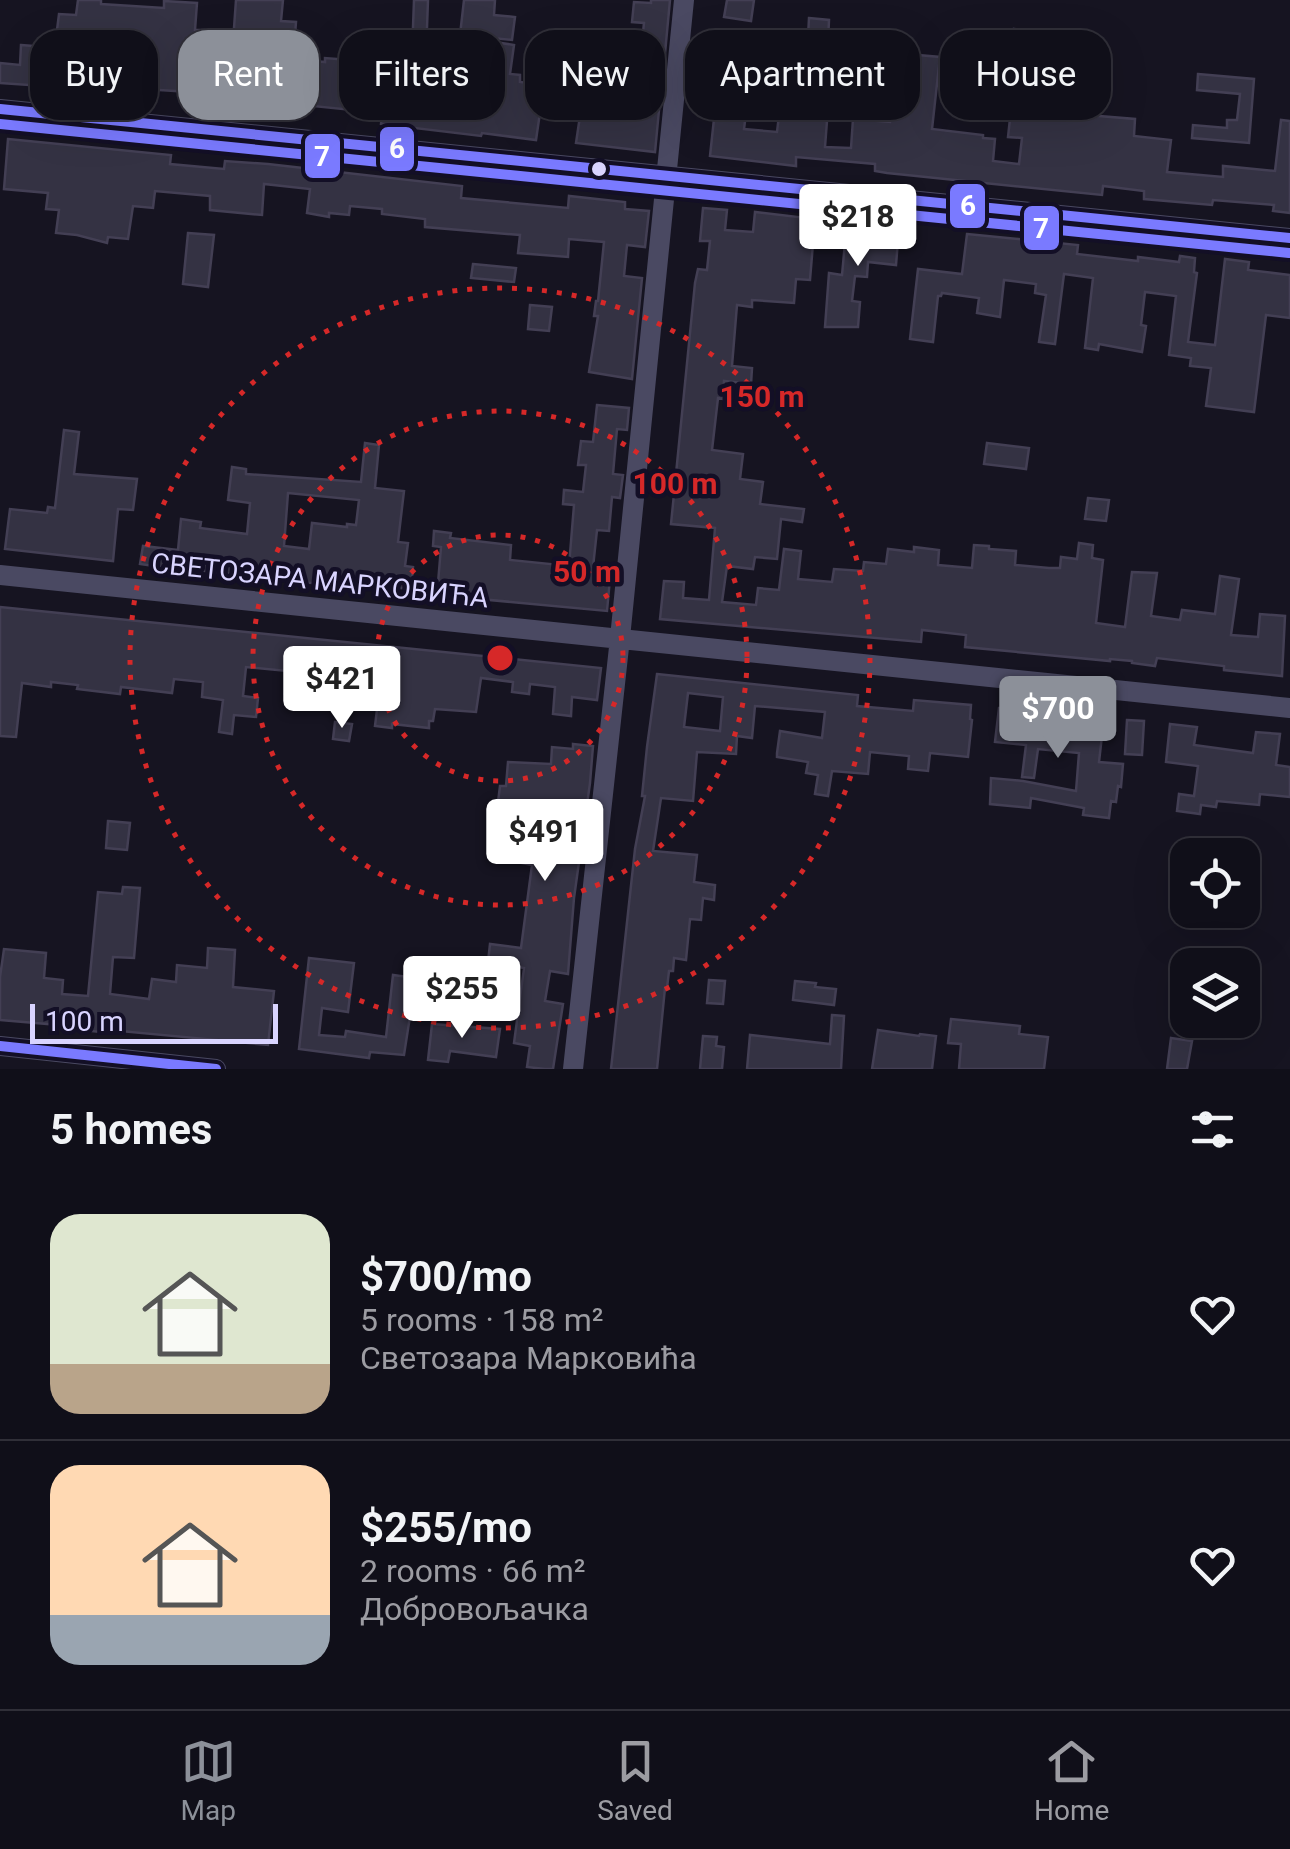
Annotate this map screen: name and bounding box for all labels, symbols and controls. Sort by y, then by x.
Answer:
chip: Buy [30,30,158,120]
chip: Rent [178,30,319,120]
chip: Filters [339,30,505,120]
chip: New [525,30,665,120]
chip: Apartment [685,30,920,120]
chip: House [940,30,1111,120]
line badge: 6 [378,125,416,173]
line badge: 7 [303,132,342,180]
text: 6 [389,132,405,165]
text: 7 [314,140,330,173]
unlabelled marker [589,159,609,179]
line badge: 6 [948,182,987,230]
pin: $218 [799,184,917,269]
text: 6 [960,189,976,222]
text: $218 [821,197,895,235]
line badge: 7 [1022,204,1061,252]
text: 7 [1033,212,1049,245]
text: 150 m [719,379,805,414]
text: 100 m [632,466,718,501]
street label: СВЕТОЗАРА МАРКОВИЋА [150,546,490,615]
text: 50 m [553,554,621,589]
centre of rings [482,640,518,676]
pin: $421 [283,646,401,731]
text: $421 [305,659,379,697]
pin: $700 [999,676,1117,761]
text: $700 [1021,689,1095,727]
pin: $491 [486,799,604,884]
text: $491 [508,812,582,850]
map controls [1170,838,1260,1038]
button: locate [1170,838,1260,928]
button: layers [1170,948,1260,1038]
pin: $255 [403,956,521,1041]
text: $255 [425,969,499,1007]
scale bar [30,999,278,1044]
text: 100 m [45,1005,124,1038]
icon: filters [1185,1102,1240,1157]
text: 5 homes [50,1105,212,1154]
text: $700/mo [360,1252,532,1301]
icon: home [130,1254,250,1374]
icon: heart [1185,1287,1240,1342]
text: 5 rooms · 158 m² [360,1301,603,1339]
text: Светозара Марковића [360,1339,697,1377]
text: $255/mo [360,1503,532,1552]
icon: home [130,1505,250,1625]
icon: heart [1185,1538,1240,1593]
text: 2 rooms · 66 m² [360,1552,585,1590]
text: Добровољачка [360,1590,589,1628]
tab: Map [181,1734,236,1827]
tab: Saved [597,1734,673,1827]
tab: Home [1034,1734,1109,1827]

